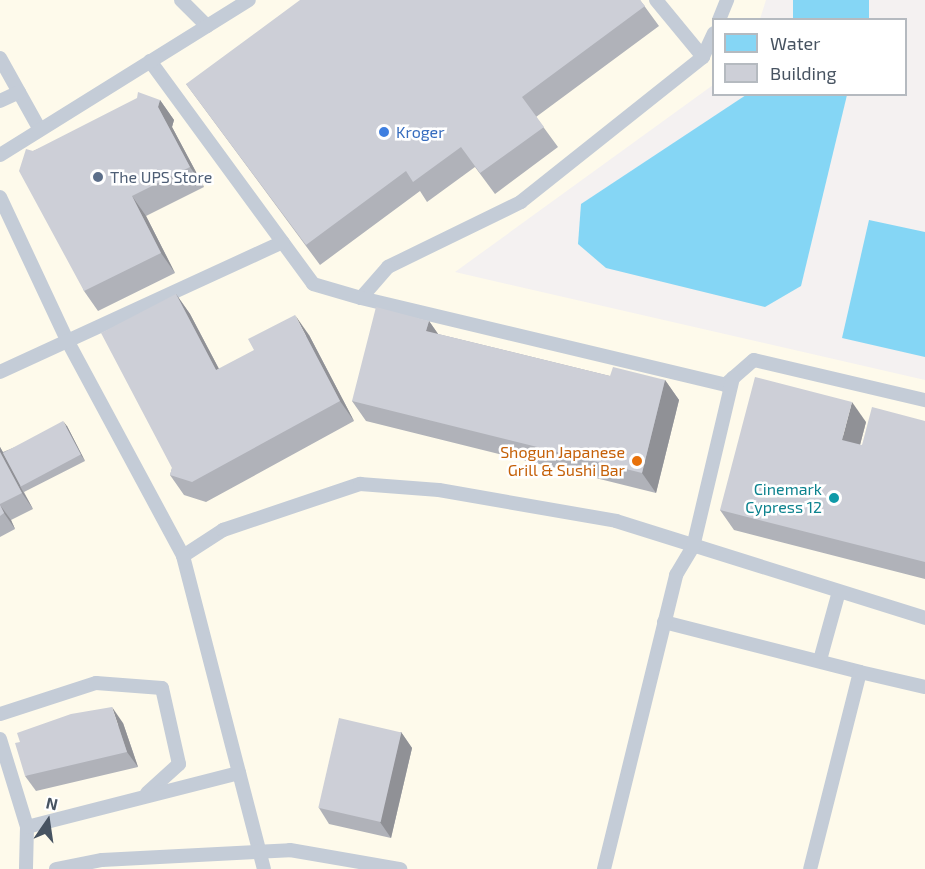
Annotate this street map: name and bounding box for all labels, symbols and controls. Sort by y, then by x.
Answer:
legend [712,18,907,96]
text: Water [770,32,820,54]
text: Building [770,62,837,84]
place label: Kroger [396,122,445,142]
marker: Kroger [377,125,391,139]
place label: The UPS Store [110,167,212,187]
marker: The UPS Store [91,170,105,184]
place label: Shogun Japanese Grill & Sushi Bar [500,442,625,480]
marker: Shogun Japanese Grill & Sushi Bar [630,454,644,468]
place label: Cinemark Cypress 12 [745,479,822,517]
marker: Cinemark Cypress 12 [827,491,841,505]
north arrow [18,791,78,851]
text: N [44,792,60,814]

